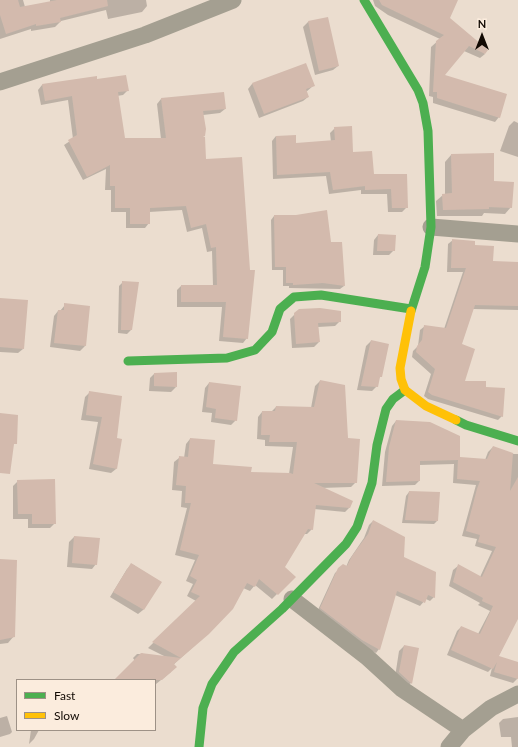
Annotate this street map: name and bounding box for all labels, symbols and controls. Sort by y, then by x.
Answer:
north arrow [462,16,502,56]
text: N [478,17,486,30]
legend [16,679,156,731]
text: Fast [54,688,75,703]
text: Slow [54,708,79,723]

